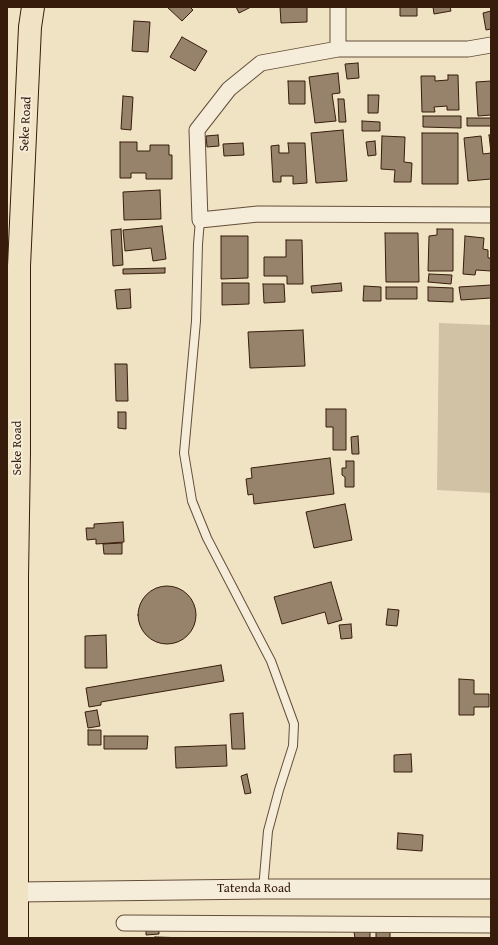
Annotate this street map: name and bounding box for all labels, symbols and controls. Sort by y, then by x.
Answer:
street label: Seke Road [17,96,35,152]
street label: Seke Road [10,421,26,475]
street label: Tatenda Road [217,881,291,897]

